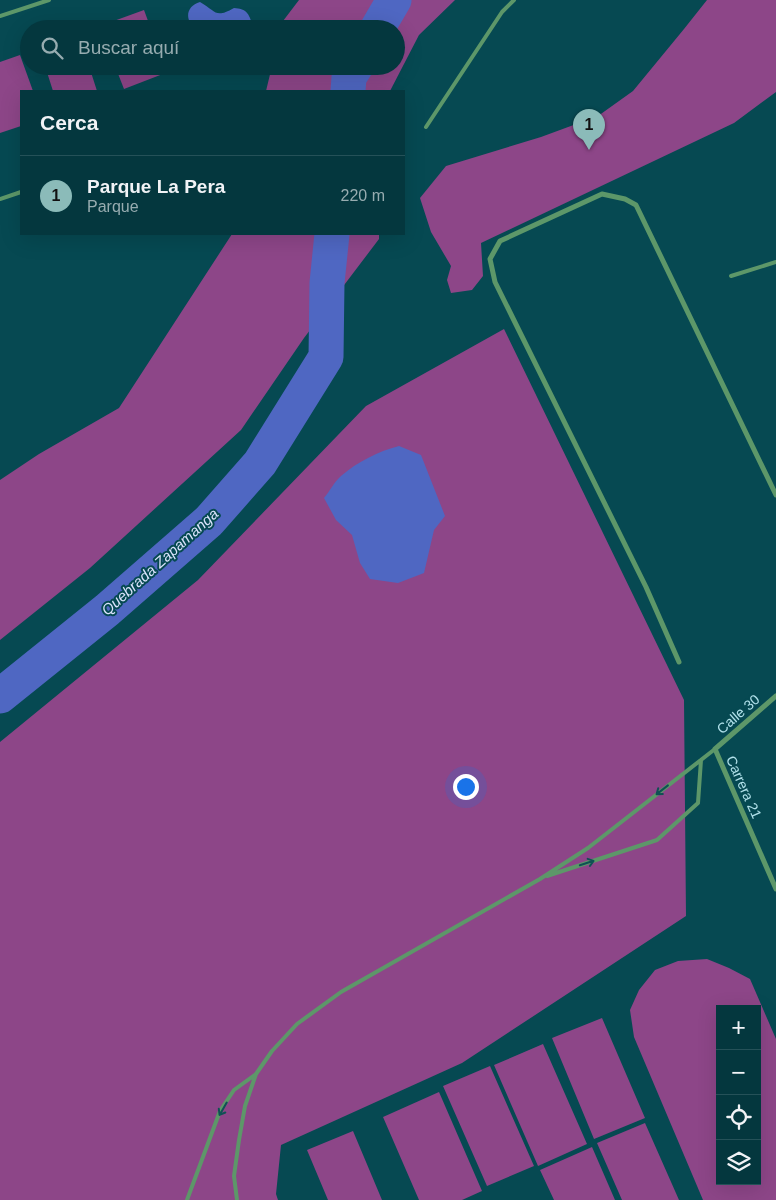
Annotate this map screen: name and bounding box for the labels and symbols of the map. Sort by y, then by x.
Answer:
pin: 1 [573,109,605,150]
water label: Quebrada Zapamanga [98,505,221,618]
street label: Calle 30 [713,691,763,737]
street label: Carrera 21 [723,753,765,821]
your location [453,774,479,800]
one-way arrow [656,784,669,795]
one-way arrow [578,858,594,868]
one-way arrow [217,1101,227,1115]

